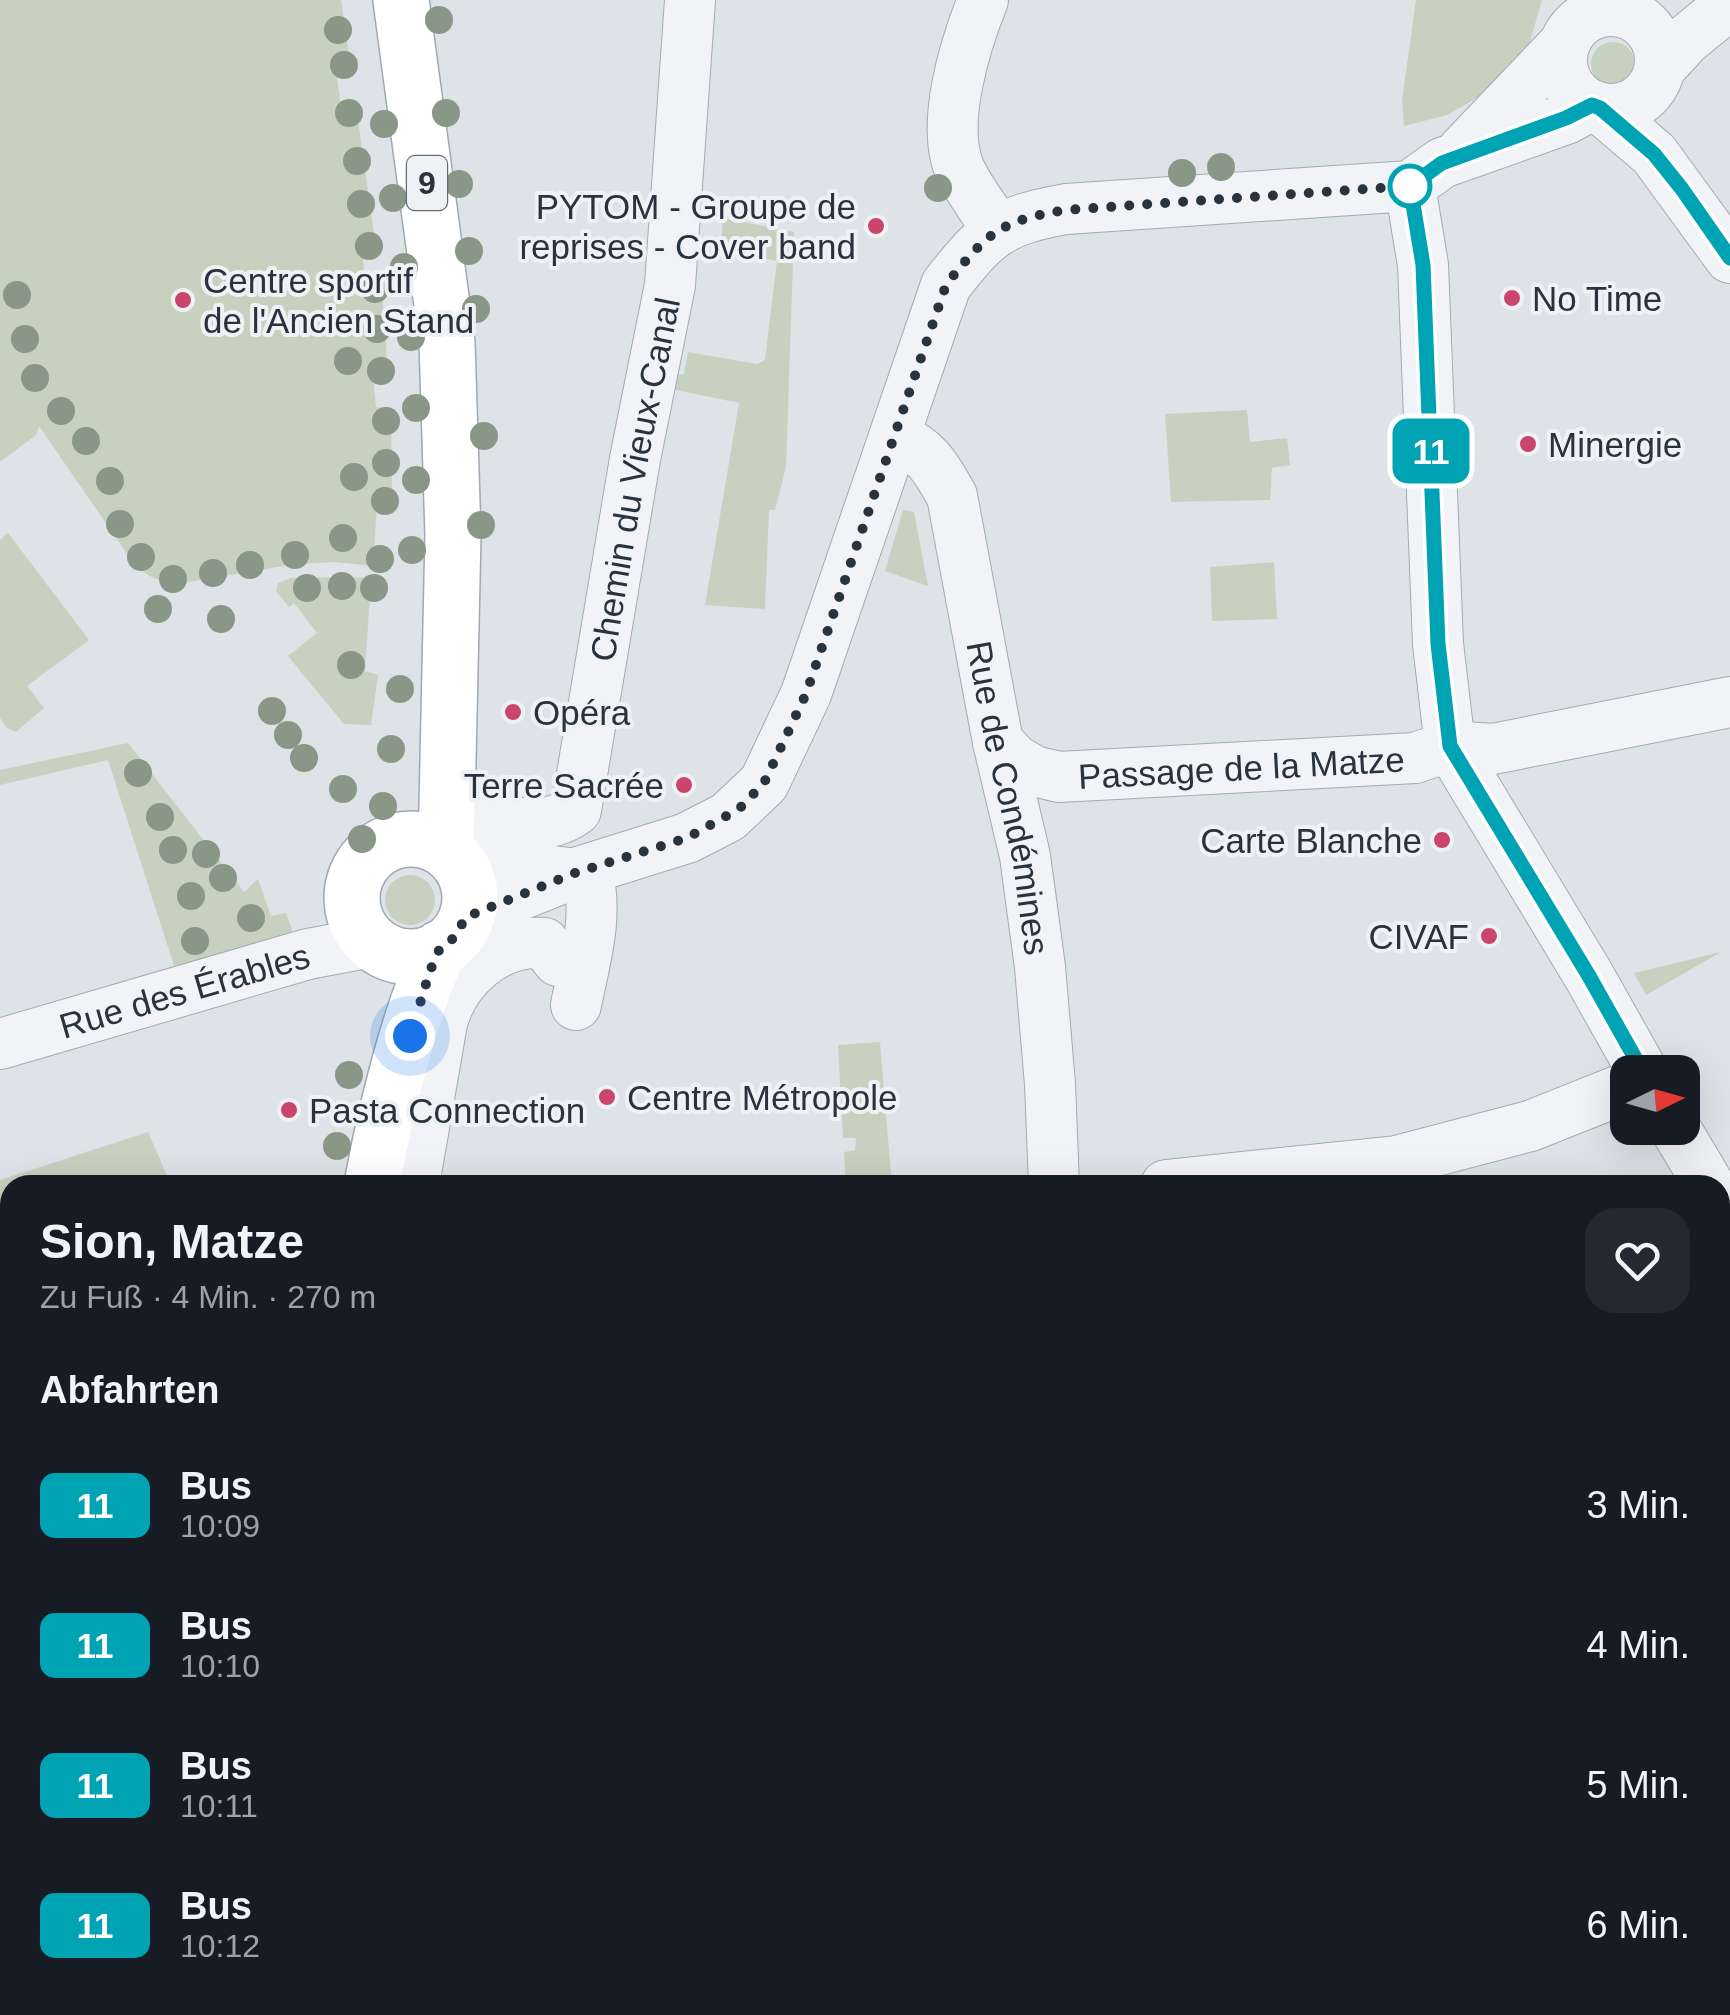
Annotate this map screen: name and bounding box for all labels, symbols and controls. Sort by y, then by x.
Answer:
road number: 9 [407,156,447,210]
unlabelled marker [1389,165,1431,207]
place label: PYTOM - Groupe de reprises - Cover band [519,187,856,266]
marker: PYTOM - Groupe de reprises - Cover band [865,215,887,237]
place label: Centre sportif de l'Ancien Stand [203,261,474,340]
place label: No Time [1532,279,1662,318]
marker: No Time [1501,287,1523,309]
marker: Centre sportif de l'Ancien Stand [172,289,194,311]
street label: Chemin du Vieux-Canal [582,294,687,664]
line badge: 11 [1386,418,1476,484]
place label: Minergie [1548,425,1682,464]
text: 11 [1413,432,1450,471]
marker: Minergie [1517,433,1539,455]
street label: Rue de Condémines [960,638,1058,957]
place label: Opéra [533,693,631,732]
marker: Opéra [502,701,524,723]
street label: Passage de la Matze [1077,739,1406,795]
place label: Terre Sacrée [464,766,664,805]
marker: Terre Sacrée [673,774,695,796]
place label: Carte Blanche [1200,821,1422,860]
marker: Carte Blanche [1431,829,1453,851]
place label: CIVAF [1369,917,1469,956]
marker: CIVAF [1478,925,1500,947]
street label: Rue des Érables [55,935,314,1045]
your location [385,1011,435,1061]
north arrow [1610,1055,1700,1145]
map controls [1610,1055,1700,1145]
place label: Centre Métropole [627,1078,897,1117]
marker: Centre Métropole [596,1086,618,1108]
place label: Pasta Connection [309,1091,585,1130]
marker: Pasta Connection [278,1099,300,1121]
button: heart [1585,1208,1690,1313]
text: Sion, Matze [40,1215,304,1268]
text: Zu Fuß · 4 Min. · 270 m [40,1279,376,1315]
text: Abfahrten [40,1369,219,1411]
text: Bus [180,1465,252,1507]
text: 3 Min. [1587,1484,1690,1526]
text: 11 [77,1486,114,1525]
text: 10:09 [180,1508,260,1544]
text: Bus [180,1605,252,1647]
text: 4 Min. [1587,1624,1690,1666]
text: 11 [77,1626,114,1665]
text: 10:10 [180,1648,260,1684]
text: Bus [180,1745,252,1787]
text: 5 Min. [1587,1764,1690,1806]
text: 11 [77,1766,114,1805]
text: 10:11 [180,1788,258,1824]
text: Bus [180,1885,252,1927]
text: 6 Min. [1587,1904,1690,1946]
text: 11 [77,1906,114,1945]
text: 10:12 [180,1928,260,1964]

